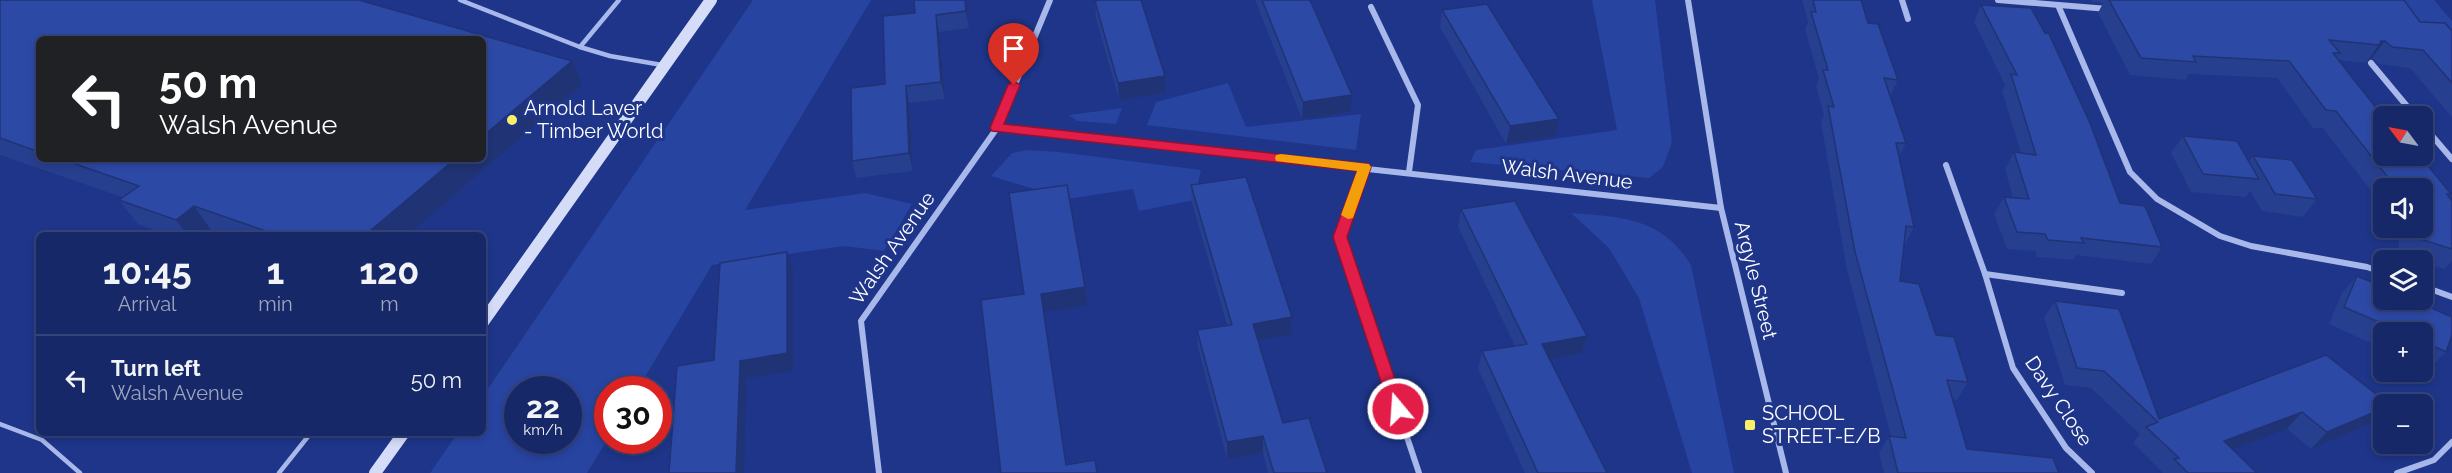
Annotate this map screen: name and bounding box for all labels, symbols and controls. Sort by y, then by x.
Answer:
pin [988,23,1039,85]
icon: arrive [997,32,1030,65]
text: 50 m [159,59,257,108]
icon: left [60,60,138,138]
place label: Arnold Laver - Timber World [524,96,663,143]
north arrow [2373,106,2433,166]
map controls [2373,106,2433,454]
text: Walsh Avenue [159,109,337,140]
marker: Arnold Laver - Timber World [505,113,519,127]
street label: Walsh Avenue [1500,154,1634,194]
button: sound [2373,178,2433,238]
street label: Walsh Avenue [844,187,940,309]
street label: Argyle Street [1730,218,1782,342]
text: 10:45 [103,250,192,292]
text: 1 [267,250,284,292]
text: 120 [359,250,419,292]
button: layers [2373,250,2433,310]
text: Arrival [118,292,176,316]
text: min [258,292,293,316]
text: m [380,292,399,316]
button: + [2373,322,2433,382]
street label: Davy Close [2020,351,2098,451]
text: Turn left [111,355,201,381]
icon: left [60,364,93,397]
text: 50 m [411,367,462,393]
speed limit sign: 30 [594,376,672,454]
position arrow [1366,377,1430,441]
text: Walsh Avenue [111,381,243,405]
text: 22 [526,390,560,425]
button: − [2373,394,2433,454]
place label: SCHOOL STREET-E/B [1762,401,1881,448]
marker: SCHOOL STREET-E/B [1743,418,1757,432]
text: km/h [523,421,563,439]

